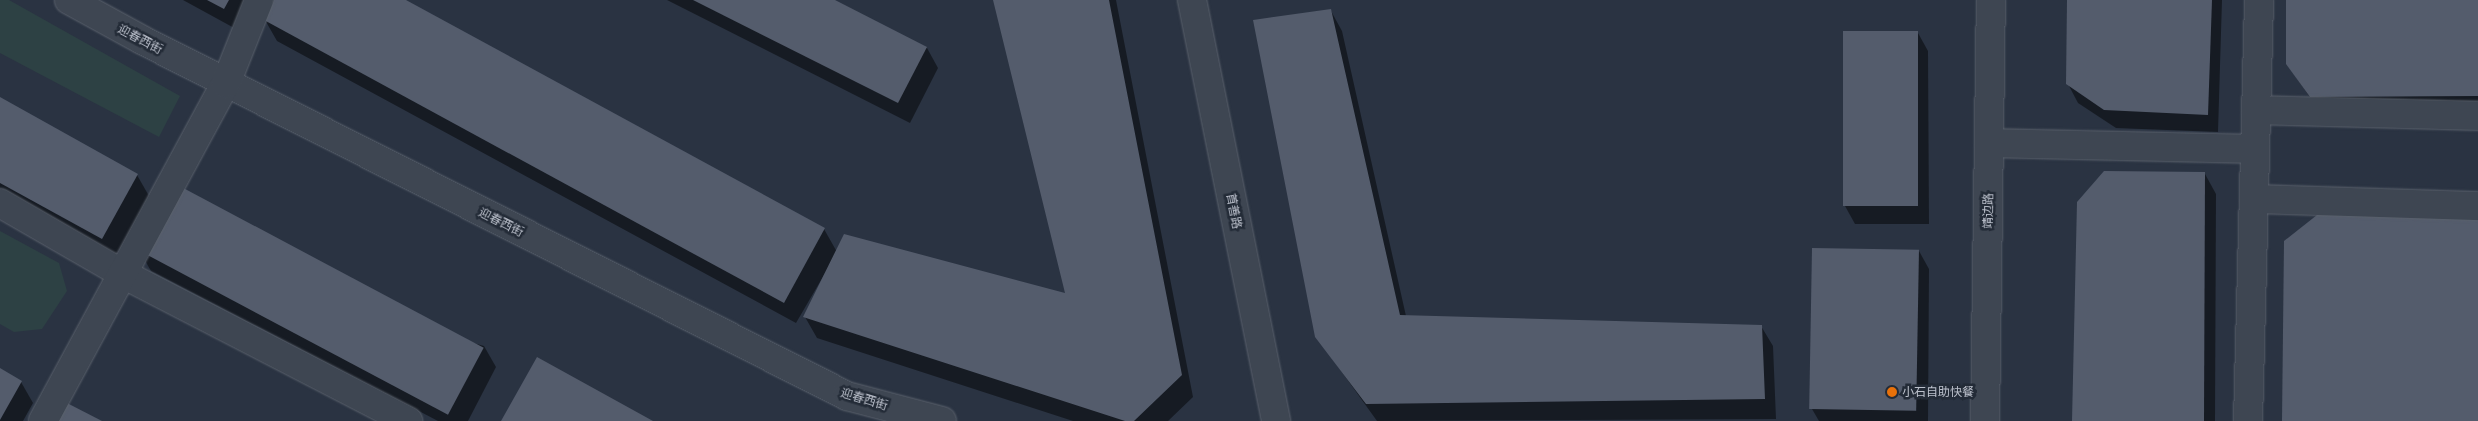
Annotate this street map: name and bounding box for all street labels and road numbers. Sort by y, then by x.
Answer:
street label: 迎春西街 [115,21,165,57]
street label: 首善路 [1223,192,1245,230]
street label: 靖边路 [1980,193,1996,229]
street label: 迎春西街 [476,205,526,239]
street label: 迎春西街 [839,385,889,413]

